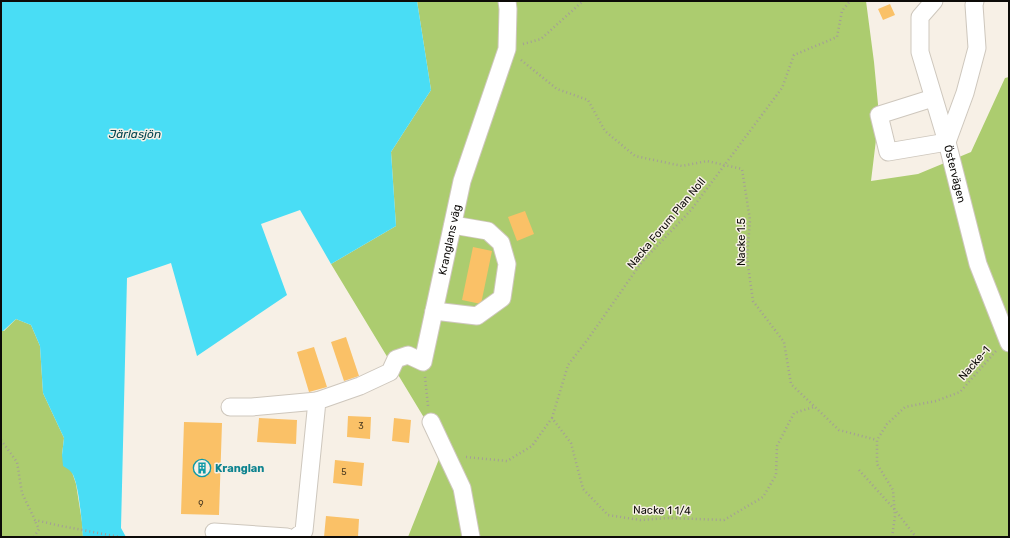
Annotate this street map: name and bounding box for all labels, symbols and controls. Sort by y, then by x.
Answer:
water label: Järlasjön [109,127,161,141]
street label: Östervägen [941,144,968,204]
street label: Nacka Forum Plan Noll [625,175,708,271]
street label: Kranglans väg [436,203,464,276]
street label: Nacke 1.5 [735,218,748,266]
street label: Nacke-1 [956,344,993,383]
house number: 3 [358,421,364,431]
building icon: Kranglan [192,458,212,478]
place label: Kranglan [215,462,264,475]
house number: 5 [341,467,347,477]
house number: 9 [198,499,204,509]
street label: Nacke 1 1/4 [633,503,691,518]

